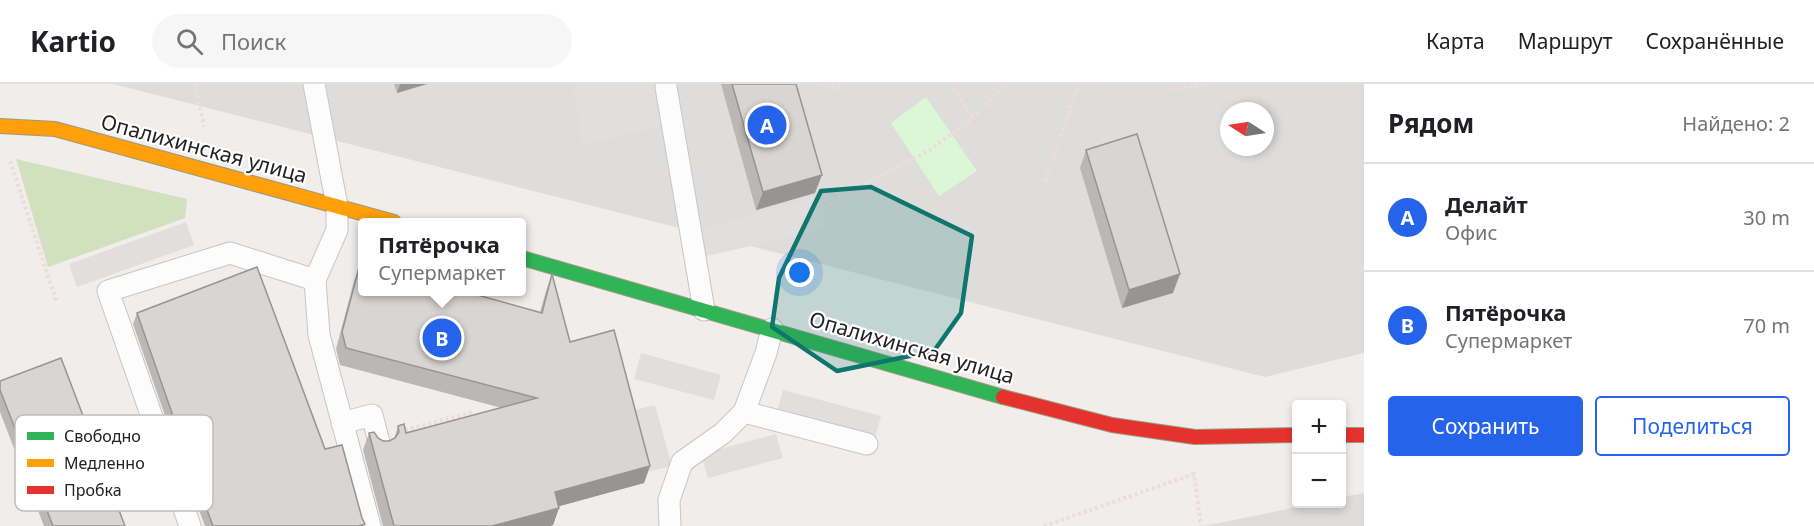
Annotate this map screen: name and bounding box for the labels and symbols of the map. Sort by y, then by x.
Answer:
pin: A [748,102,786,147]
north arrow [1220,102,1274,156]
street label: Опалихинская улица [98,107,310,189]
your location [785,258,814,287]
street label: Опалихинская улица [806,304,1018,390]
pin: B [422,316,462,360]
legend [15,415,213,511]
text: Свободно [64,425,141,447]
text: Медленно [64,452,145,474]
text: Пробка [64,479,122,501]

